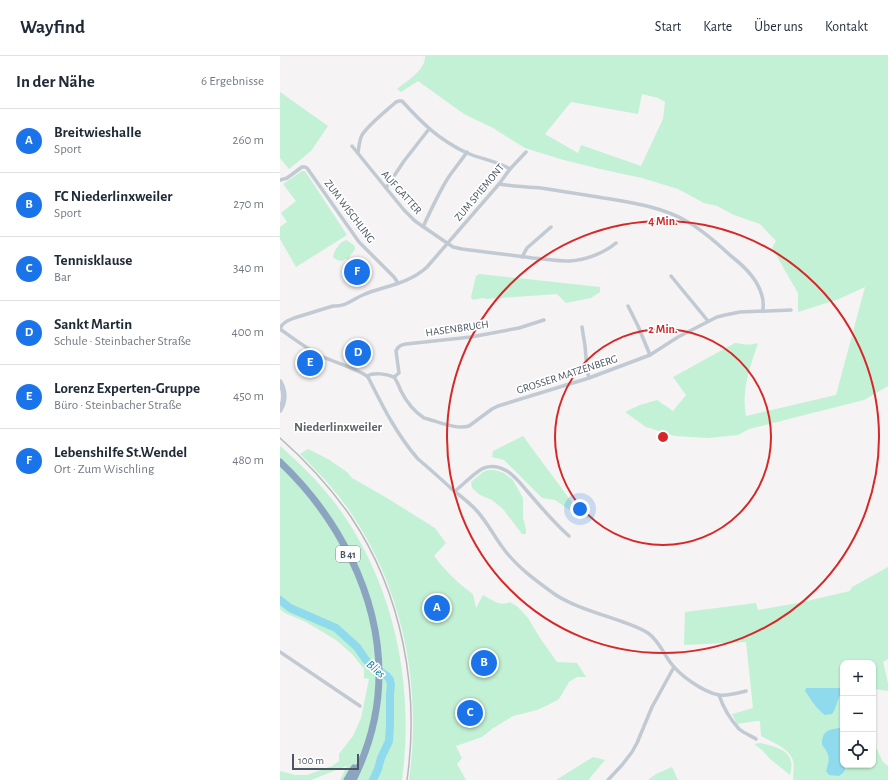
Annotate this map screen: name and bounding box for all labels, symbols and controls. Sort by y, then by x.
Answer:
text: Wayfind [20,18,85,37]
text: Start [655,20,681,34]
text: Karte [703,20,732,34]
text: Über uns [754,20,803,34]
text: Kontakt [825,20,868,34]
text: In der Nähe [16,73,95,90]
text: 6 Ergebnisse [201,75,264,88]
text: Breitwieshalle [54,125,141,140]
text: A [25,134,33,147]
text: 260 m [233,134,264,147]
text: Sport [54,143,81,156]
street label: ZUM SPIEMONT [452,161,507,223]
street label: AUF GATTER [379,169,424,216]
street label: ZUM WISCHLING [322,178,377,245]
text: FC Niederlinxweiler [54,189,173,204]
text: B [25,198,33,211]
text: 270 m [233,198,264,211]
text: Sport [54,207,81,220]
text: 4 Min. [648,215,678,227]
text: Tennisklause [54,253,132,268]
pin: F [344,257,370,287]
text: C [26,262,32,275]
text: 340 m [233,262,264,275]
text: Bar [54,271,71,284]
text: Sankt Martin [54,317,132,332]
street label: HASENBRUCH [425,319,489,338]
text: 2 Min. [648,323,678,335]
text: D [25,326,33,339]
text: 400 m [231,326,264,339]
text: Schule · Steinbacher Straße [54,335,191,348]
pin: D [345,338,371,368]
pin: E [297,348,323,378]
street label: GROSSER MATZENBERG [515,353,619,396]
text: Lorenz Experten-Gruppe [54,381,200,396]
text: E [26,390,32,403]
text: 450 m [233,390,264,403]
text: Büro · Steinbacher Straße [54,399,182,412]
district label: Niederlinxweiler [294,421,383,434]
centre of rings [656,430,670,444]
text: Lebenshilfe St.Wendel [54,445,187,460]
text: F [26,454,32,467]
text: 480 m [232,454,264,467]
text: Ort · Zum Wischling [54,463,154,476]
your location [570,499,590,519]
road number: B 41 [336,546,360,562]
pin: A [424,593,450,623]
pin: B [471,648,497,678]
water label: Blies [364,658,388,680]
map controls [840,660,876,768]
button: + [840,660,876,696]
button: − [840,696,876,732]
pin: C [457,698,483,728]
button: locate [840,732,876,768]
scale bar [292,752,359,771]
text: 100 m [298,755,324,766]

